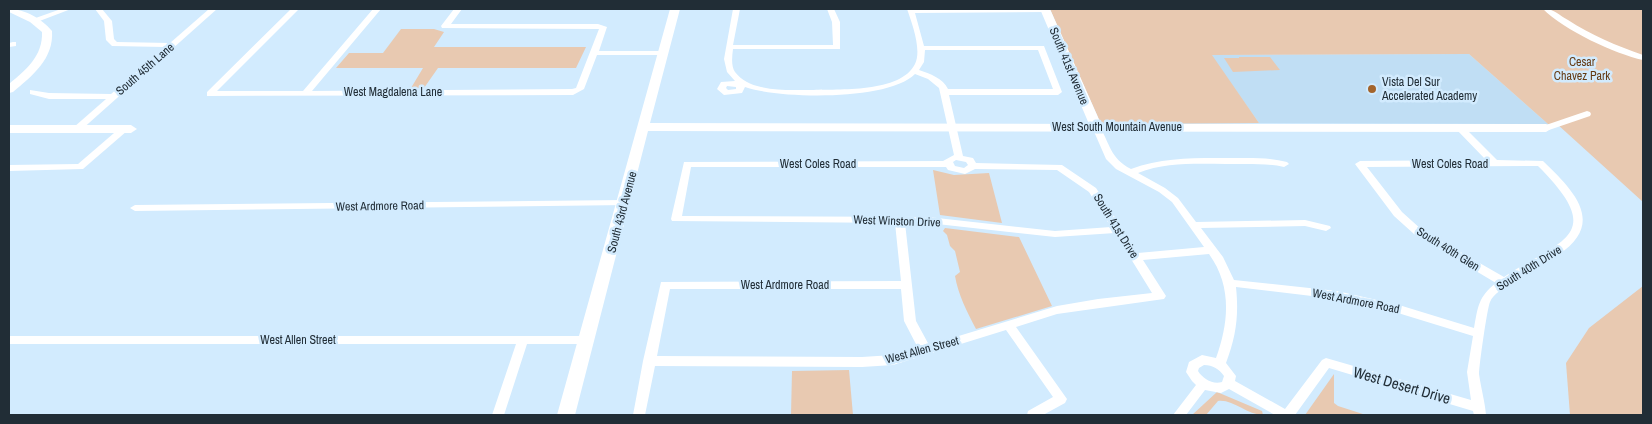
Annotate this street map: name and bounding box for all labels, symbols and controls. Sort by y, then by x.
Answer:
street label: South 41st Avenue [1046,25,1092,107]
street label: South 45th Lane [112,39,178,99]
park label: Cesar Chavez Park [1554,54,1610,84]
place label: Vista Del Sur Accelerated Academy [1381,74,1477,104]
marker: Vista Del Sur Accelerated Academy [1366,83,1378,95]
street label: West Magdalena Lane [344,84,442,100]
street label: West South Mountain Avenue [1052,119,1182,135]
street label: West Coles Road [780,156,856,172]
street label: West Coles Road [1412,156,1488,172]
street label: South 43rd Avenue [603,170,641,254]
street label: South 41st Drive [1090,191,1142,261]
street label: West Ardmore Road [336,197,424,215]
street label: West Winston Drive [853,211,941,231]
street label: South 40th Glen [1414,223,1482,275]
street label: South 40th Drive [1493,242,1565,294]
street label: West Ardmore Road [741,277,829,293]
street label: West Ardmore Road [1311,285,1401,317]
street label: West Allen Street [260,332,336,348]
street label: West Allen Street [884,332,961,367]
street label: West Desert Drive [1351,361,1453,409]

